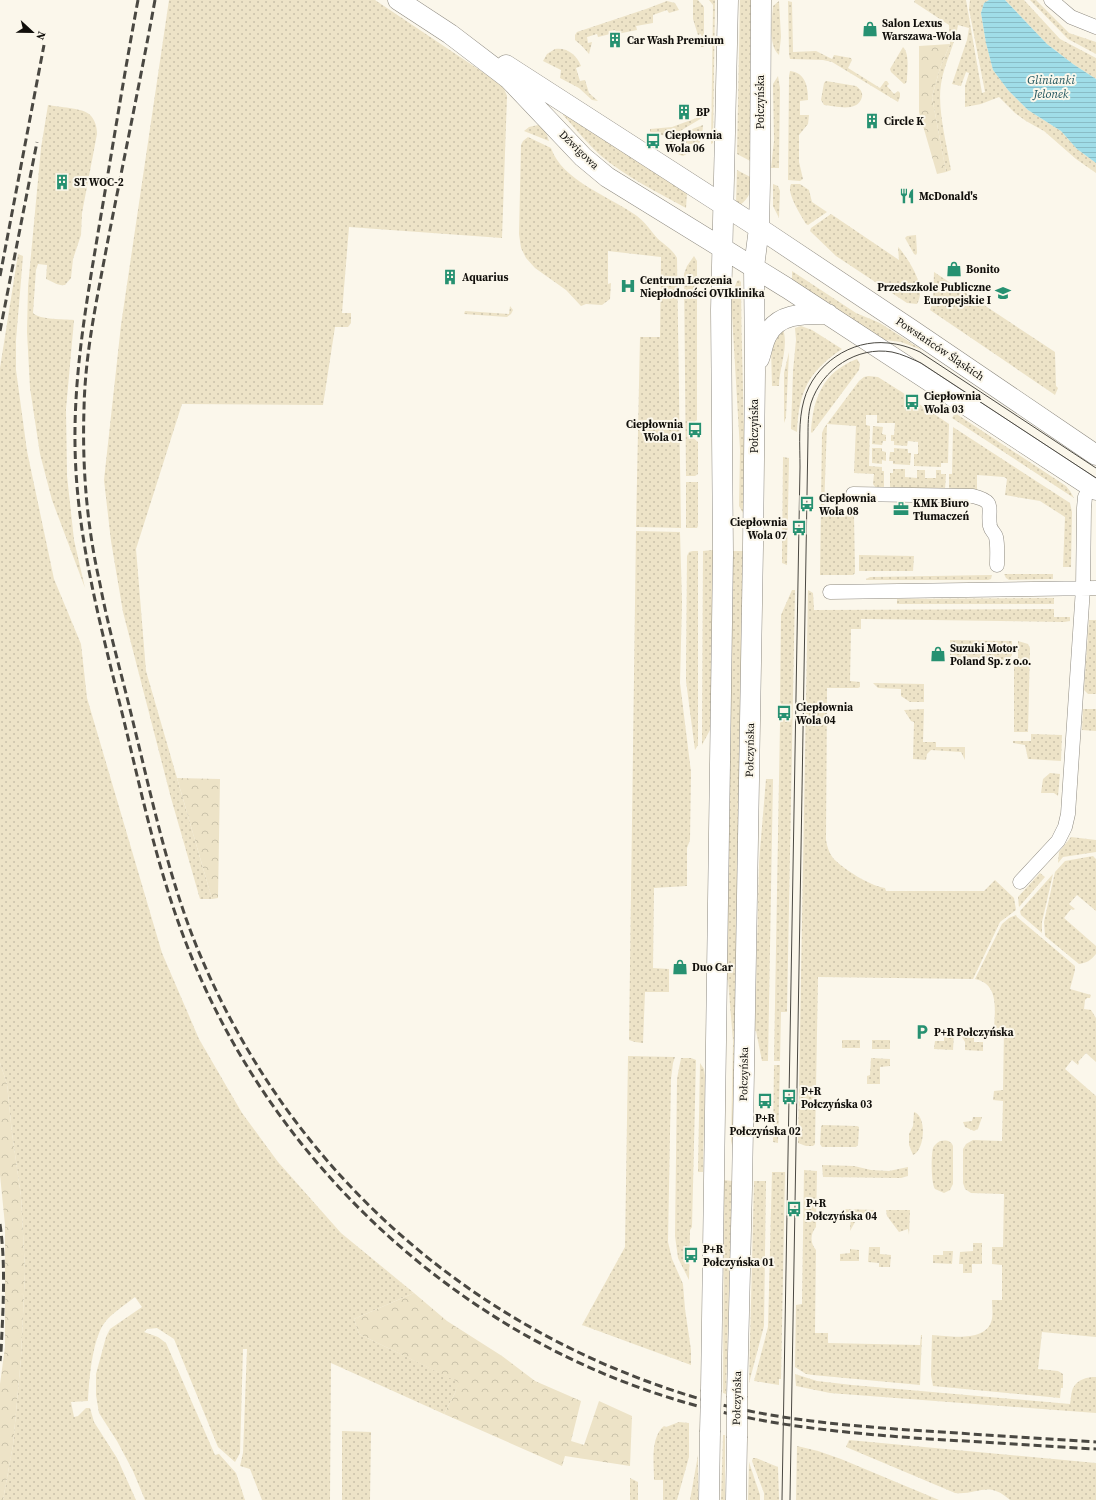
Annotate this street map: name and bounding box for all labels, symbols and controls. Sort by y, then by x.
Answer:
north arrow [12,12,52,52]
place label: Salon Lexus Warszawa-Wola [882,16,961,44]
shop icon: Salon Lexus Warszawa-Wola [861,20,879,38]
text: N [32,29,49,42]
building icon: Car Wash Premium [606,31,624,49]
place label: Car Wash Premium [627,33,724,48]
water label: Glinianki Jelonek [1027,72,1075,102]
street label: Połczyńska [753,74,768,129]
building icon: BP [675,103,693,121]
place label: BP [696,105,710,120]
building icon: Circle K [863,112,881,130]
place label: Circle K [884,114,924,129]
street label: Dźwigowa [556,127,602,173]
place label: Ciepłownia Wola 06 [665,128,722,156]
bus stop icon: Ciepłownia Wola 06 [644,132,662,150]
building icon: ST WOC-2 [53,173,71,191]
place label: ST WOC-2 [74,175,124,190]
restaurant icon: McDonald's [898,187,916,205]
place label: McDonald's [919,189,977,204]
shop icon: Bonito [945,260,963,278]
place label: Bonito [966,262,1000,277]
building icon: Aquarius [441,268,459,286]
place label: Aquarius [462,270,508,285]
place label: Centrum Leczenia Niepłodności OVIklinika [640,273,765,301]
hospital icon: Centrum Leczenia Niepłodności OVIklinika [619,277,637,295]
place label: Przedszkole Publiczne Europejskie I [877,280,991,308]
school or university icon: Przedszkole Publiczne Europejskie I [994,284,1012,302]
street label: Powstańców Śląskich [893,314,987,384]
place label: Ciepłownia Wola 03 [924,389,981,417]
bus stop icon: Ciepłownia Wola 03 [903,393,921,411]
street label: Połczyńska [747,398,762,453]
place label: Ciepłownia Wola 01 [626,417,683,445]
bus stop icon: Ciepłownia Wola 01 [686,421,704,439]
place label: Ciepłownia Wola 08 [819,491,876,519]
bus stop icon: Ciepłownia Wola 08 [798,495,816,513]
place label: KMK Biuro Tłumaczeń [913,496,969,524]
office icon: KMK Biuro Tłumaczeń [892,500,910,518]
place label: Ciepłownia Wola 07 [730,515,787,543]
bus stop icon: Ciepłownia Wola 07 [790,519,808,537]
place label: Suzuki Motor Poland Sp. z o.o. [950,641,1031,669]
shop icon: Suzuki Motor Poland Sp. z o.o. [929,645,947,663]
place label: Ciepłownia Wola 04 [796,700,853,728]
bus stop icon: Ciepłownia Wola 04 [775,704,793,722]
street label: Połczyńska [742,722,758,777]
shop icon: Duo Car [671,958,689,976]
place label: Duo Car [692,960,734,975]
parking icon: P+R Połczyńska [913,1023,931,1041]
place label: P+R Połczyńska [934,1025,1014,1040]
street label: Połczyńska [736,1046,752,1101]
place label: P+R Połczyńska 03 [801,1084,872,1112]
bus stop icon: P+R Połczyńska 03 [780,1088,798,1106]
bus stop icon: P+R Połczyńska 02 [756,1092,774,1110]
place label: P+R Połczyńska 02 [729,1111,801,1139]
place label: P+R Połczyńska 04 [806,1196,877,1224]
bus stop icon: P+R Połczyńska 04 [785,1200,803,1218]
place label: P+R Połczyńska 01 [703,1242,774,1270]
bus stop icon: P+R Połczyńska 01 [682,1246,700,1264]
street label: Połczyńska [729,1370,745,1425]

